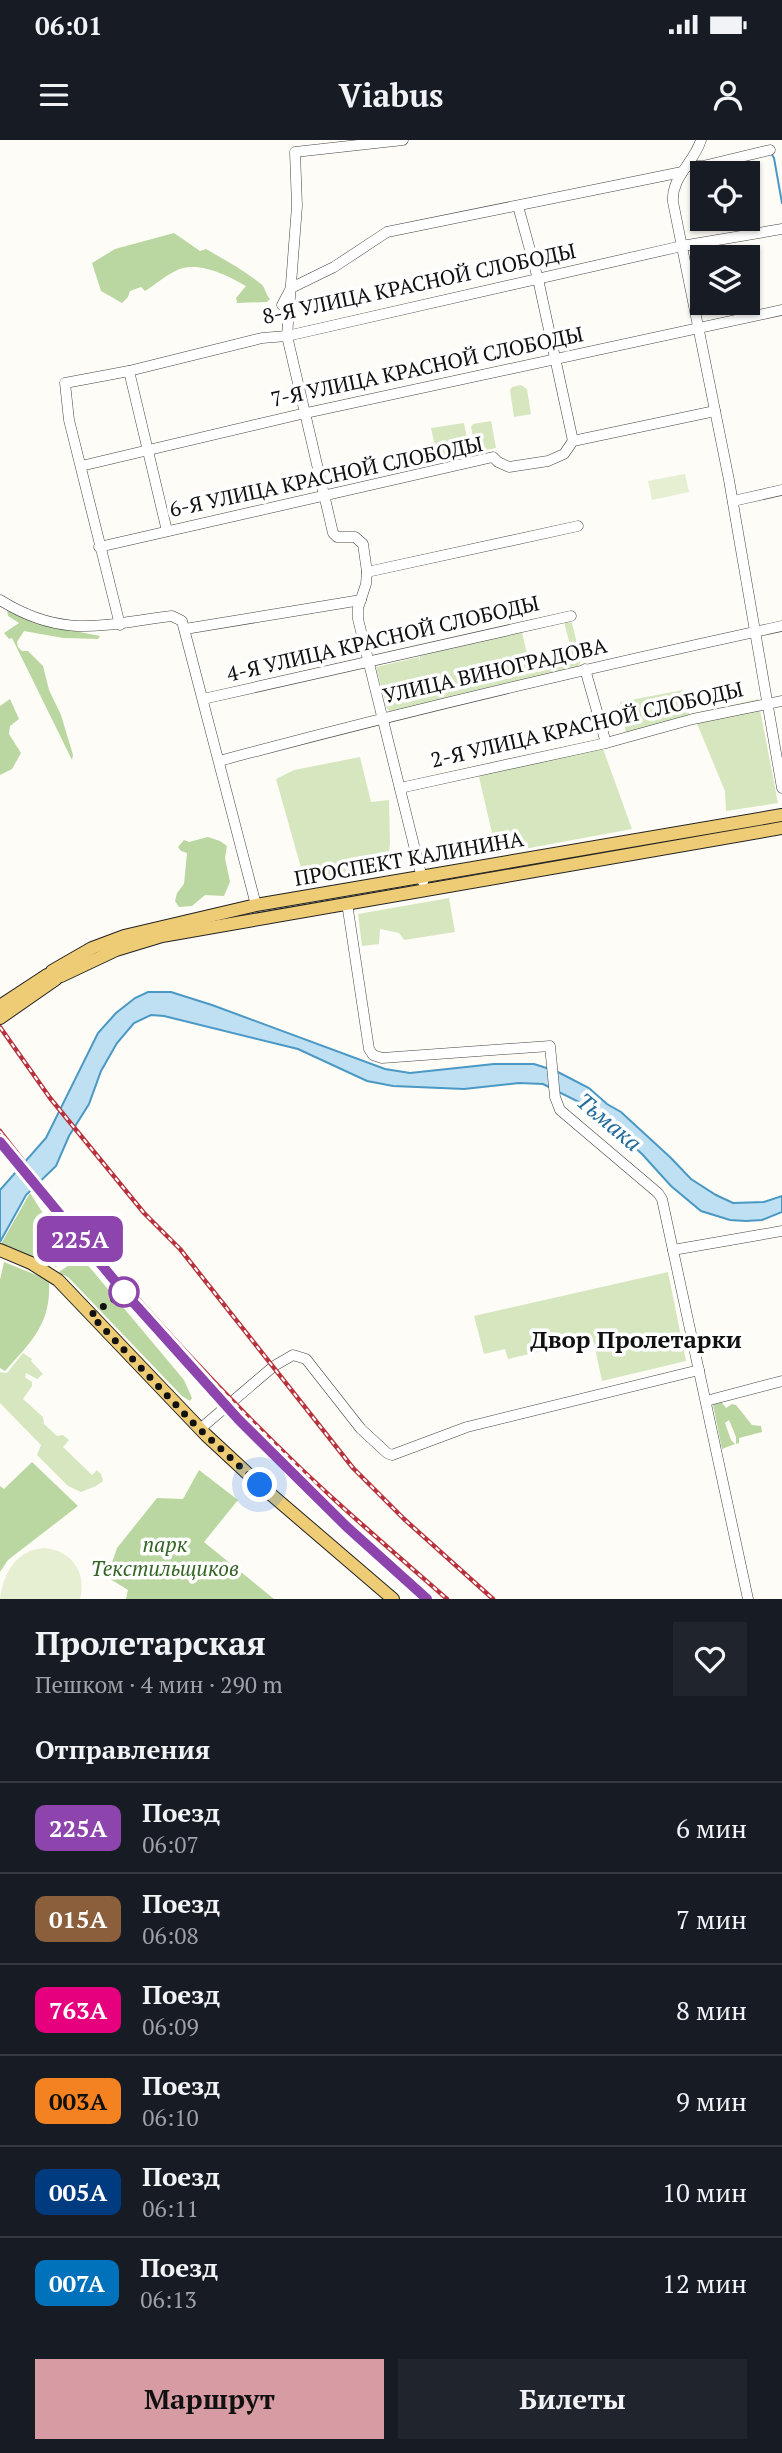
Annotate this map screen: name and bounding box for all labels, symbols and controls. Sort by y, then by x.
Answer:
text: 06:01 [35,8,103,42]
text: Viabus [338,74,444,116]
icon: menu [35,76,73,114]
icon: person [709,76,747,114]
map controls [690,161,760,315]
button: locate [690,161,760,231]
street label: 8-Я УЛИЦА КРАСНОЙ СЛОБОДЫ [260,236,578,330]
button: layers [690,245,760,315]
street label: 7-Я УЛИЦА КРАСНОЙ СЛОБОДЫ [268,319,586,413]
street label: 6-Я УЛИЦА КРАСНОЙ СЛОБОДЫ [167,429,485,523]
street label: 4-Я УЛИЦА КРАСНОЙ СЛОБОДЫ [224,588,542,688]
street label: УЛИЦА ВИНОГРАДОВА [380,630,610,709]
street label: 2-Я УЛИЦА КРАСНОЙ СЛОБОДЫ [428,674,746,774]
street label: ПРОСПЕКТ КАЛИНИНА [292,824,526,892]
water label: Тьмака [570,1085,648,1158]
line badge: 225А [31,1216,129,1262]
text: 225А [51,1223,109,1255]
unlabelled marker [109,1277,139,1307]
district label: Двор Пролетарки [530,1323,742,1355]
your location [242,1467,277,1502]
park label: парк Текстильщиков [91,1530,239,1582]
text: Пролетарская [35,1621,266,1664]
button: heart [673,1622,747,1696]
text: Пешком · 4 мин · 290 m [35,1669,282,1700]
text: Отправления [35,1732,210,1766]
text: Поезд [142,1795,220,1829]
text: 6 мин [676,1811,747,1845]
text: 225А [49,1812,107,1844]
text: 06:07 [142,1829,199,1860]
text: Поезд [142,1886,220,1920]
text: 7 мин [676,1902,747,1936]
text: 015А [49,1903,107,1935]
text: 06:08 [142,1920,199,1951]
text: Поезд [142,1977,220,2011]
text: 8 мин [676,1993,747,2027]
text: 763А [49,1994,107,2026]
text: 06:09 [142,2011,199,2042]
text: Поезд [142,2068,220,2102]
text: 9 мин [676,2084,747,2118]
text: 003А [49,2085,107,2117]
text: 06:10 [142,2102,199,2133]
text: Поезд [142,2159,220,2193]
text: 10 мин [662,2175,747,2209]
text: 005А [49,2176,107,2208]
text: 06:11 [142,2193,199,2224]
text: Поезд [140,2250,218,2284]
text: 12 мин [662,2266,747,2300]
text: 007А [49,2267,105,2299]
text: 06:13 [140,2284,197,2315]
button: Маршрут [35,2359,384,2439]
button: Билеты [398,2359,747,2439]

